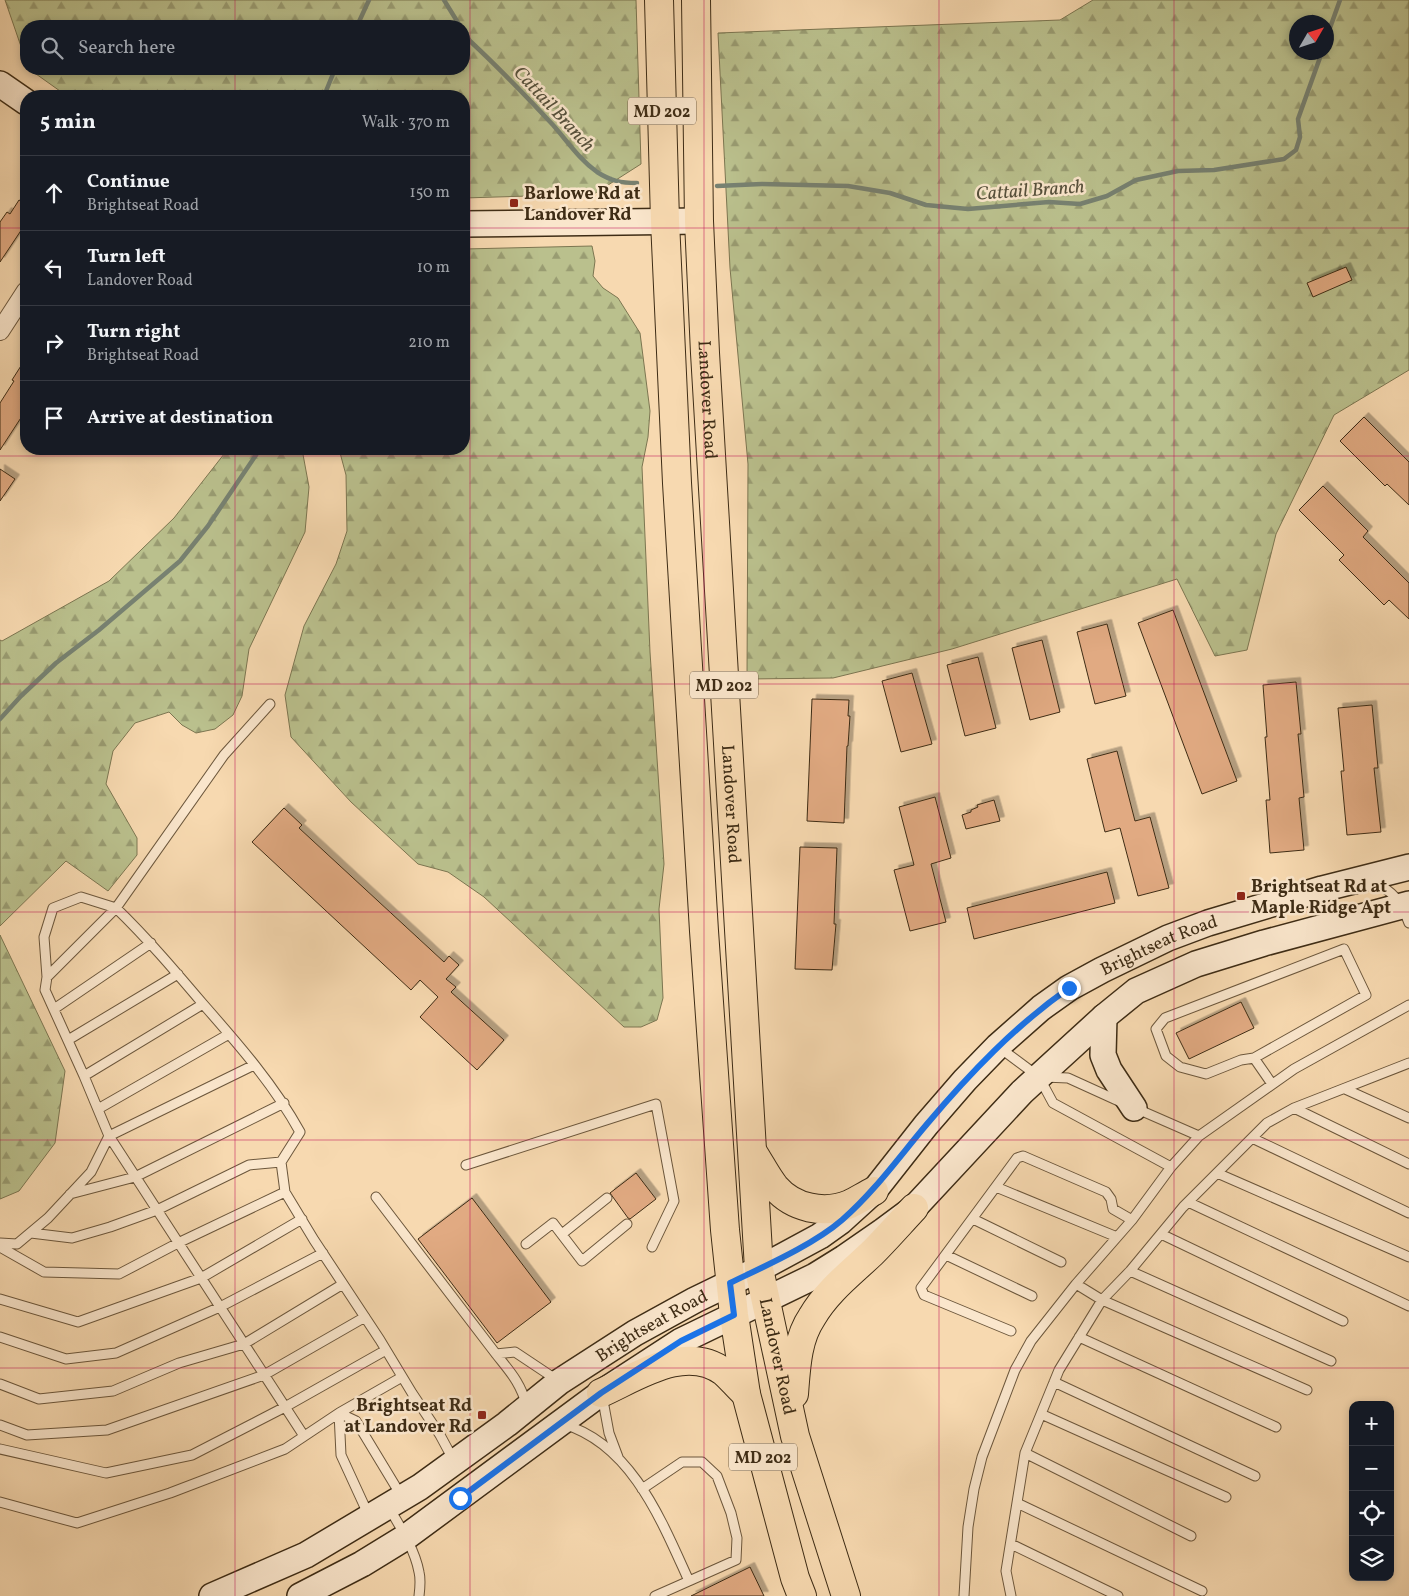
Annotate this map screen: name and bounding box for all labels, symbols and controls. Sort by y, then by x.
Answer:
north arrow [1289,15,1334,60]
search box [20,20,470,75]
icon: search [38,34,66,62]
text: Search here [78,35,175,61]
water label: Cattail Branch [507,61,600,158]
road number: MD 202 [628,98,696,124]
text: 5 min [40,108,96,137]
text: Walk · 370 m [362,112,450,134]
text: Continue [87,169,170,195]
water label: Cattail Branch [975,174,1085,208]
icon: ahead [40,179,68,207]
text: 150 m [409,182,450,204]
place label: Barlowe Rd at Landover Rd [524,182,641,228]
text: Brightseat Road [87,195,199,217]
marker: Barlowe Rd at Landover Rd [508,197,520,209]
text: Turn left [87,244,166,270]
icon: left [40,254,68,282]
text: 10 m [417,257,450,279]
text: Landover Road [87,270,193,292]
text: Turn right [87,319,180,345]
icon: right [40,329,68,357]
text: 210 m [408,332,450,354]
street label: Landover Road [690,340,722,460]
text: Brightseat Road [87,345,199,367]
icon: arrive [40,404,68,432]
text: Arrive at destination [87,405,273,431]
road number: MD 202 [690,672,758,698]
street label: Landover Road [714,744,746,864]
place label: Brightseat Rd at Maple Ridge Apt [1251,875,1391,921]
marker: Brightseat Rd at Maple Ridge Apt [1235,890,1247,902]
street label: Brightseat Road [1097,910,1221,983]
route end [1058,977,1081,1000]
street label: Brightseat Road [591,1285,712,1369]
street label: Landover Road [752,1296,801,1417]
place label: Brightseat Rd at Landover Rd [344,1394,472,1440]
map controls [1349,1401,1394,1581]
button: + [1349,1401,1394,1446]
marker: Brightseat Rd at Landover Rd [476,1409,488,1421]
road number: MD 202 [729,1444,797,1470]
button: − [1349,1446,1394,1491]
route start [449,1487,472,1510]
button: locate [1349,1491,1394,1536]
button: layers [1349,1536,1394,1581]

